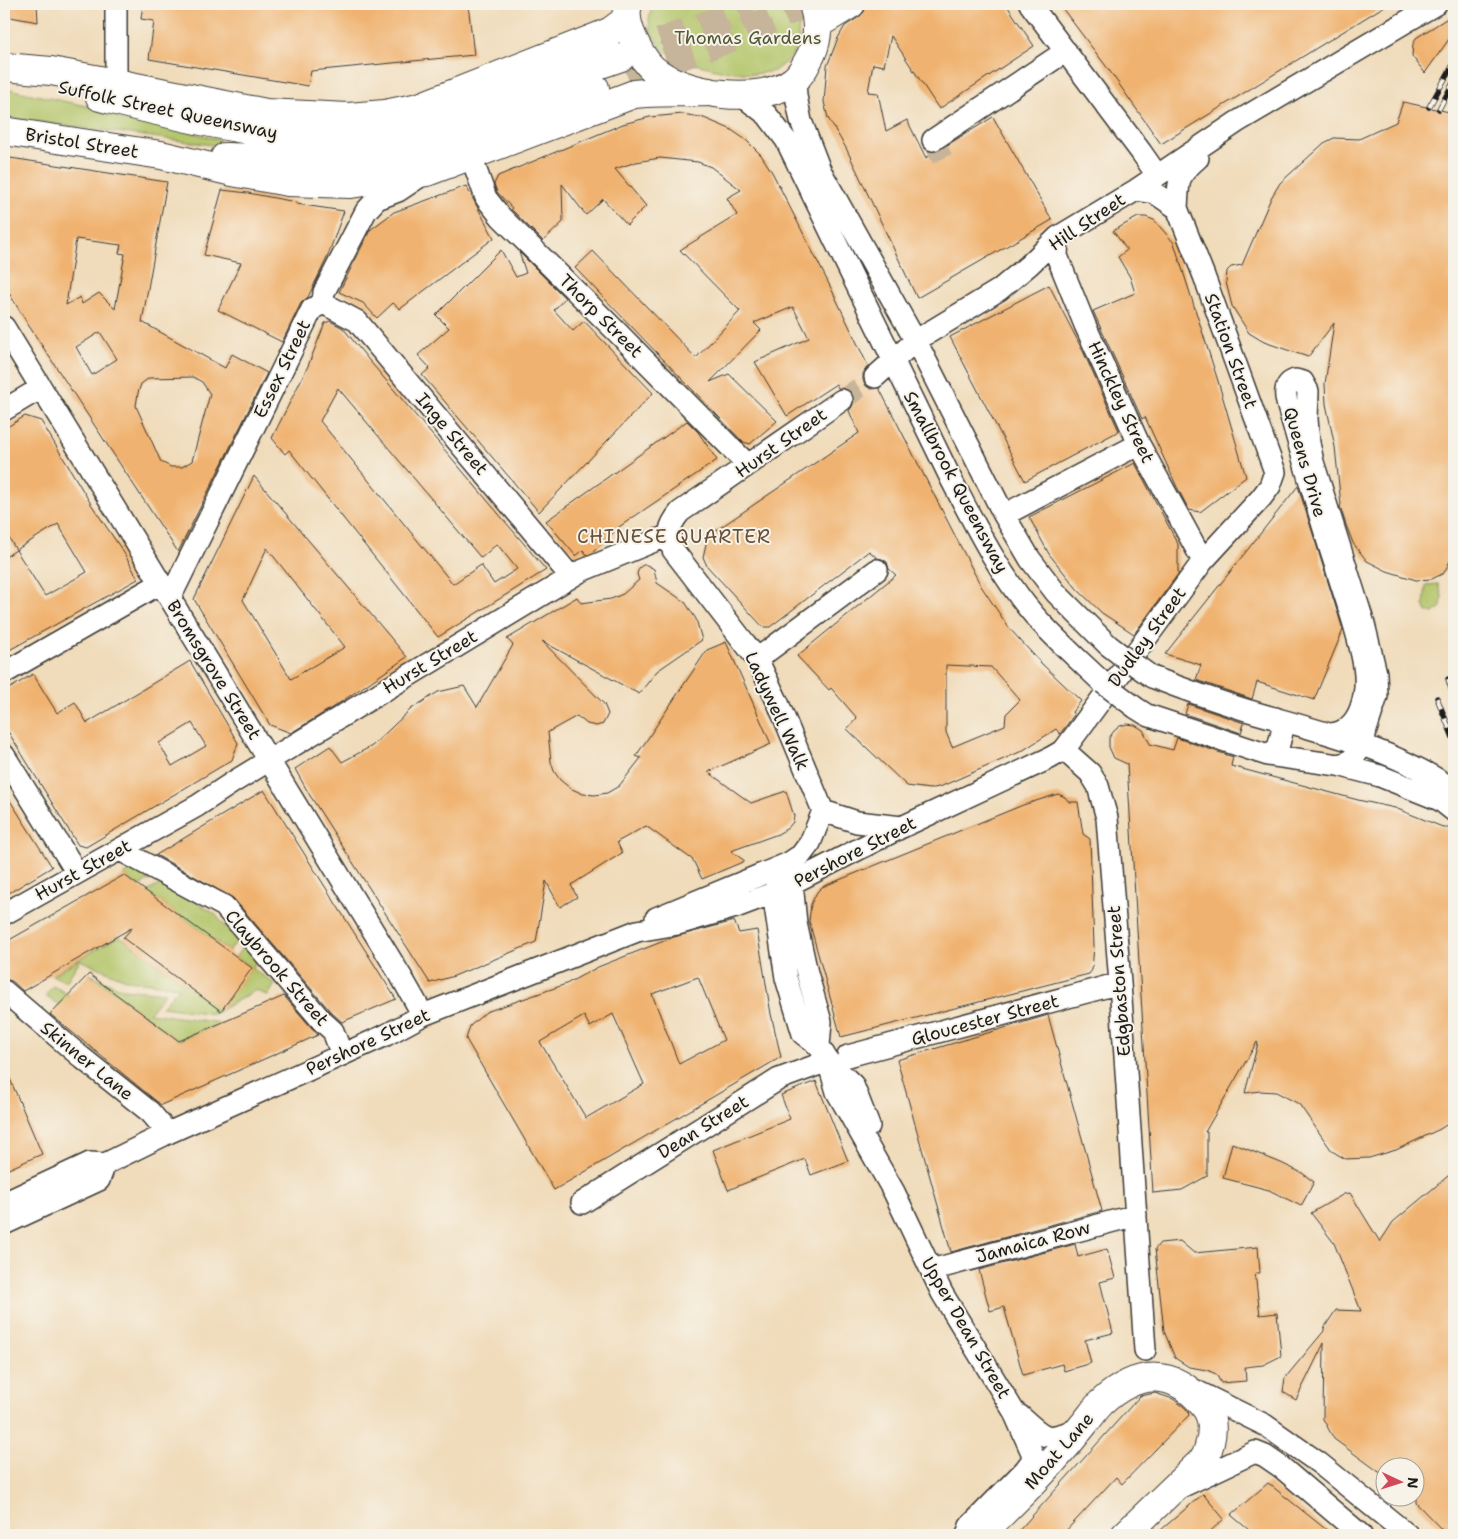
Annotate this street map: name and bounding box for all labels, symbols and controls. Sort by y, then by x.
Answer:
park label: Thomas Gardens [674,26,822,50]
street label: Suffolk Street Queensway [56,75,280,145]
street label: Bristol Street [24,122,140,164]
street label: Hill Street [1044,187,1130,256]
street label: Thorp Street [554,269,648,363]
street label: Station Street [1199,290,1263,412]
street label: Essex Street [248,316,316,422]
street label: Hinckley Street [1082,337,1160,467]
street label: Smallbrook Queensway [898,387,1014,577]
street label: Inge Street [410,388,494,480]
street label: Hurst Street [730,403,832,483]
street label: Queens Drive [1278,404,1332,520]
district label: CHINESE QUARTER [577,524,771,549]
street label: Dudley Street [1103,582,1192,692]
street label: Bromsgrove Street [161,596,267,745]
street label: Hurst Street [378,624,482,700]
street label: Ladywell Walk [739,648,815,774]
street label: Pershore Street [790,811,920,893]
street label: Hurst Street [31,834,136,906]
street label: Claybrook Street [220,905,334,1031]
street label: Edgbaston Street [1102,905,1136,1057]
street label: Gloucester Street [909,989,1062,1051]
street label: Pershore Street [302,1003,434,1081]
street label: Skinner Lane [35,1016,139,1106]
street label: Dean Street [653,1089,753,1164]
street label: Jamaica Row [973,1215,1093,1269]
street label: Upper Dean Street [916,1253,1016,1403]
street label: Moat Lane [1019,1407,1099,1495]
north arrow [1376,1456,1426,1506]
text: N [1404,1477,1422,1489]

